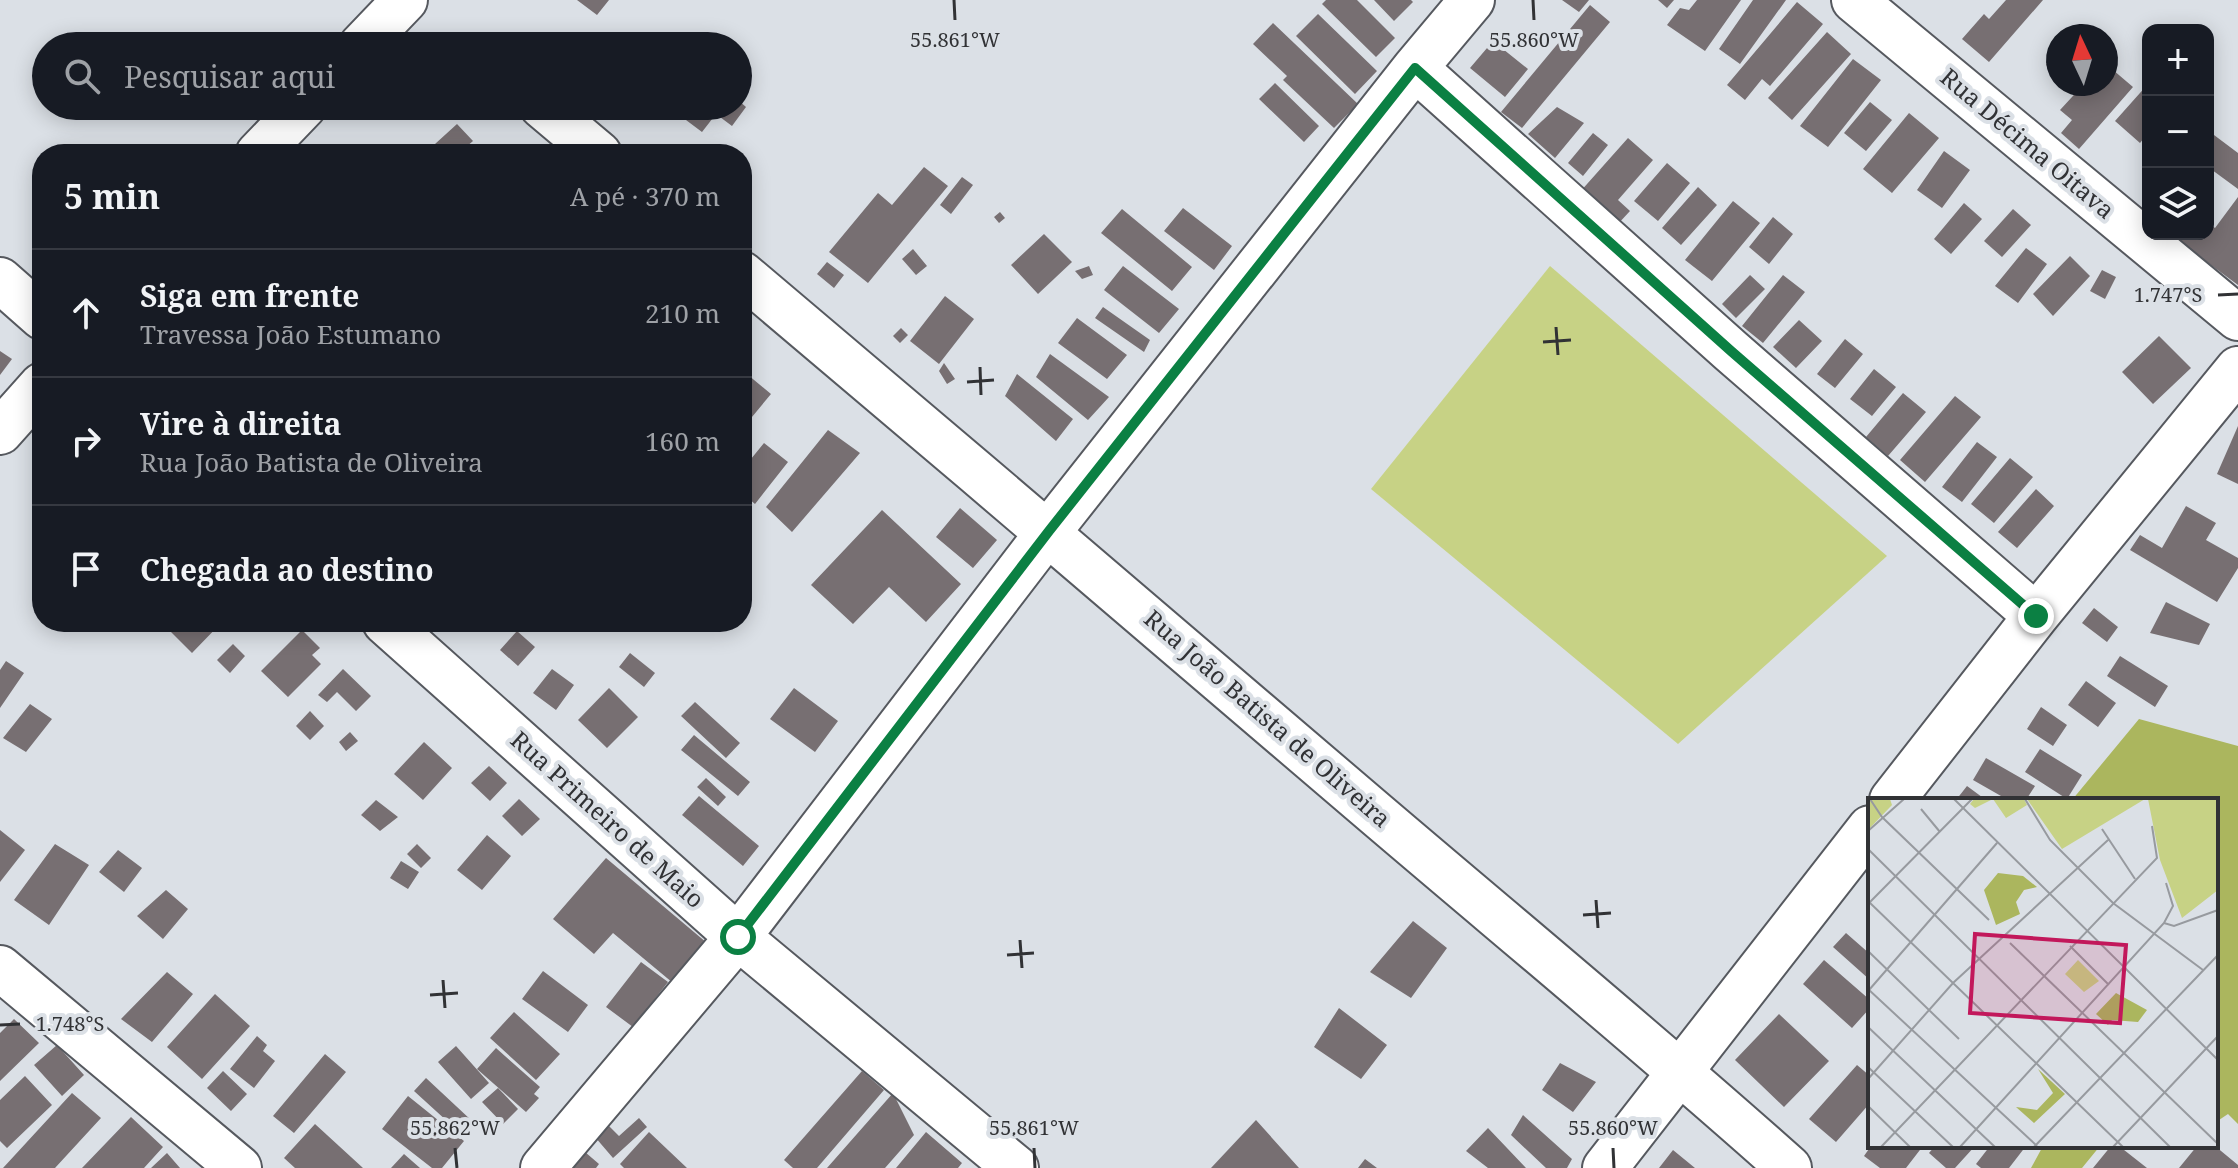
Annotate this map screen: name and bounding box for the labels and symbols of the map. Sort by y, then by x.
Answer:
north arrow [2046,24,2118,96]
text: 55.861°W [910,26,1000,53]
text: 55.860°W [1489,26,1579,53]
street label: Rua Décima Oitava [1934,60,2122,225]
text: 1.747°S [2134,281,2202,308]
route end [2018,598,2054,634]
street label: Rua João Batista de Oliveira [1138,602,1398,834]
street label: Rua Primeiro de Maio [504,723,712,915]
inset map [1868,798,2218,1148]
route start [720,919,756,955]
text: 1.748°S [36,1010,104,1037]
text: 55.862°W [410,1114,500,1141]
text: 55.861°W [989,1114,1079,1141]
text: 55.860°W [1568,1114,1658,1141]

